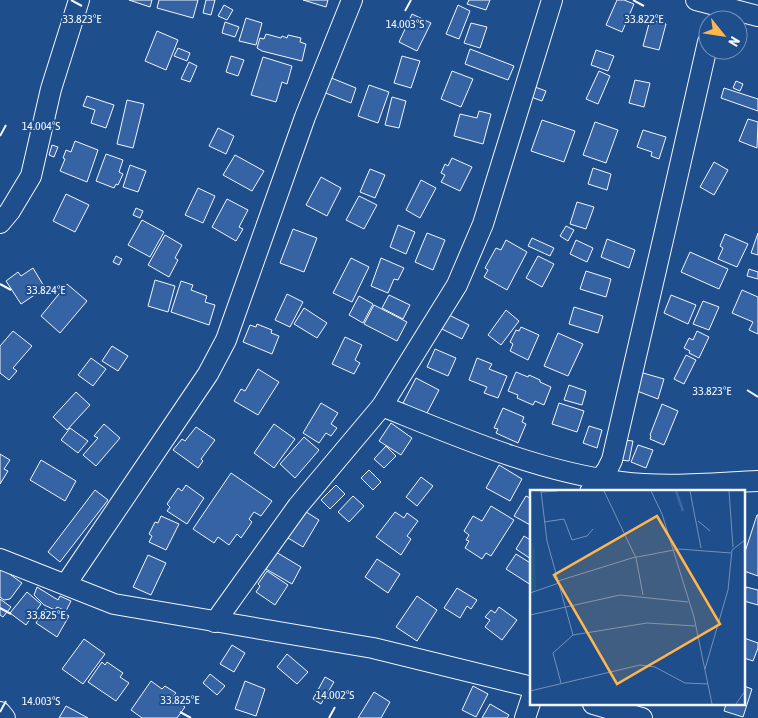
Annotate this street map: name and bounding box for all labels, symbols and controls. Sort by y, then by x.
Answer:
north arrow [698,10,748,60]
text: 33.823°E [63,12,101,26]
text: 33.822°E [625,12,663,26]
text: 14.003°S [386,17,424,31]
text: N [725,34,743,49]
text: 14.004°S [22,119,60,133]
text: 33.824°E [27,283,65,297]
text: 33.823°E [693,384,731,398]
inset map [530,490,746,706]
text: 33.825°E [27,608,65,622]
text: 14.002°S [316,688,354,702]
text: 33.825°E [161,693,199,707]
text: 14.003°S [22,694,60,708]

